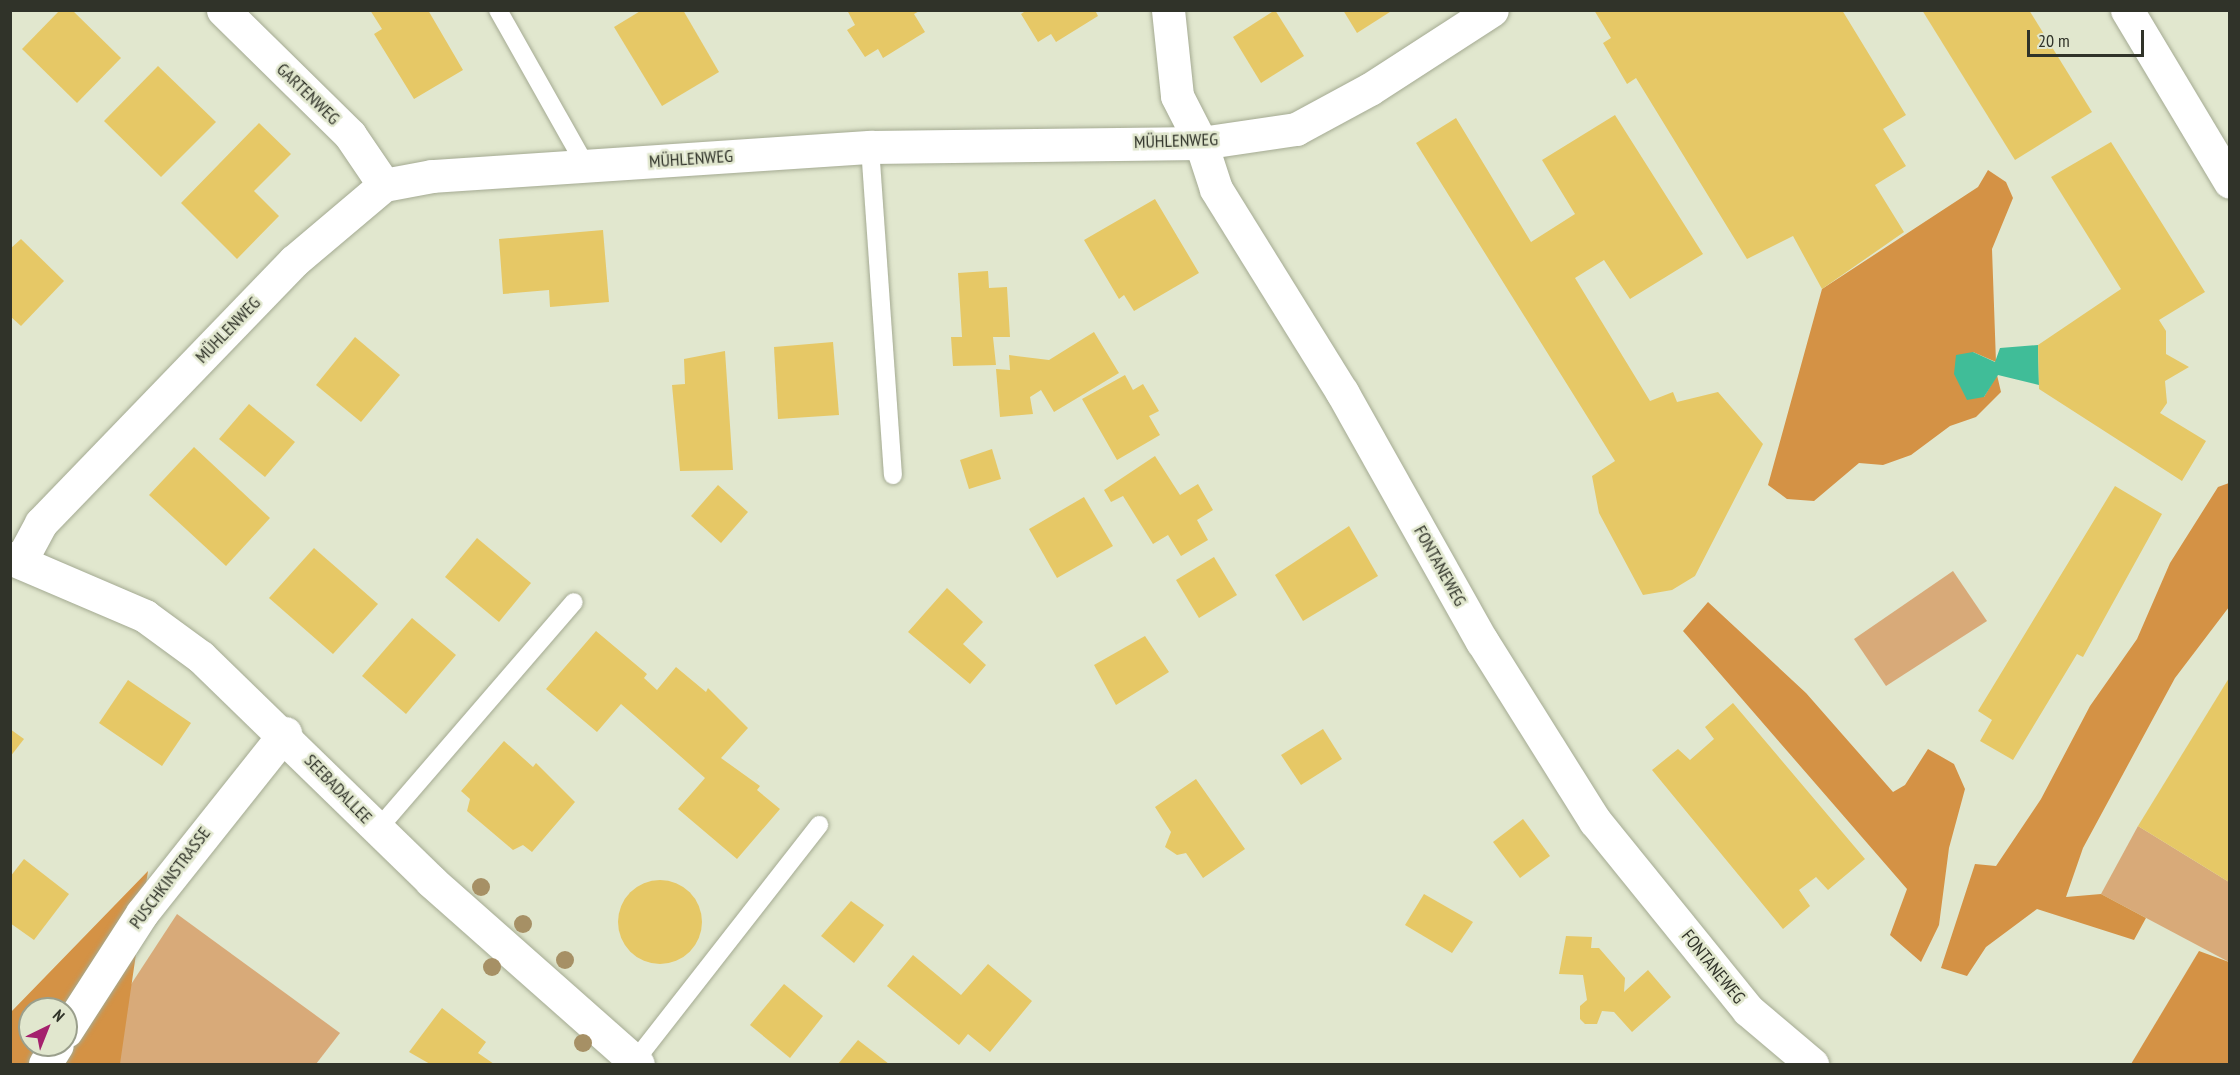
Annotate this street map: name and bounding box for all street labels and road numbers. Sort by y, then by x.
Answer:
street label: GARTENWEG [272,59,344,129]
street label: MÜHLENWEG [1134,129,1218,153]
street label: MÜHLENWEG [648,145,734,173]
street label: MÜHLENWEG [191,292,265,368]
street label: FONTANEWEG [1409,522,1471,610]
street label: SEEBADALLEE [300,750,376,828]
street label: PUSCHKINSTRASSE [125,823,215,933]
street label: FONTANEWEG [1677,926,1749,1008]

